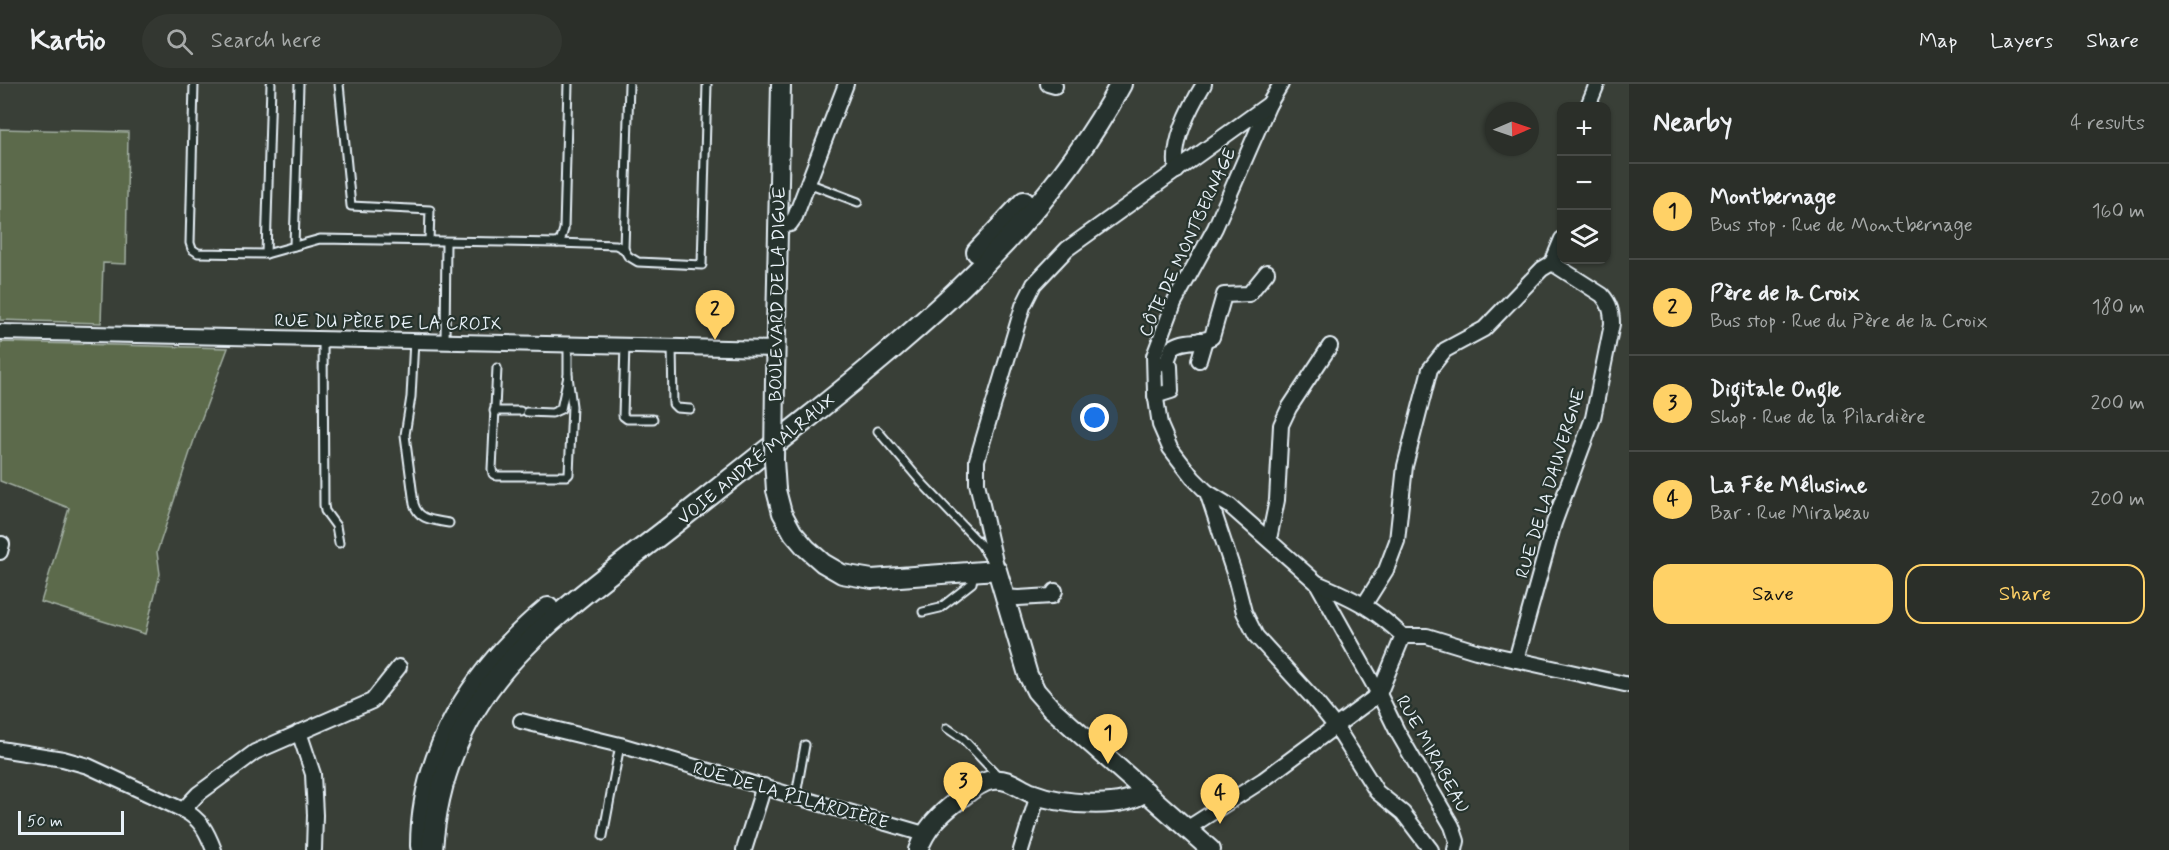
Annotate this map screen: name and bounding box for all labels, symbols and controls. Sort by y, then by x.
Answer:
search box [142,14,562,68]
text: Kartio [30,23,106,60]
icon: search [163,25,196,58]
text: Search here [211,27,322,55]
text: Map [1919,27,1957,55]
text: Layers [1990,27,2053,55]
text: Share [2086,27,2139,55]
north arrow [1485,102,1539,156]
map controls [1557,102,1611,264]
button: + [1557,102,1611,156]
text: Nearby [1653,106,1732,140]
text: 4 results [2070,110,2145,137]
street label: CÔTE DE MONTBERNAGE [1133,144,1242,341]
button: − [1557,156,1611,210]
text: Montbernage [1710,184,1836,212]
street label: BOULEVARD DE LA DIGUE [764,186,792,402]
text: 1 [1668,198,1677,225]
text: 160 m [2092,198,2145,225]
button: layers [1557,210,1611,264]
text: Bus stop · Rue de Montbernage [1710,212,1973,239]
text: Père de la Croix [1710,280,1860,308]
pin: 2 [696,290,734,340]
text: 2 [1668,294,1677,321]
text: 180 m [2092,294,2145,321]
text: Bus stop · Rue du Père de la Croix [1710,308,1988,335]
street label: RUE DU PÈRE DE LA CROIX [274,309,502,337]
text: Digitale Ongle [1710,376,1841,404]
street label: RUE DE LA DAUVERGNE [1511,385,1591,581]
street label: VOIE ANDRÉ MALRAUX [673,389,840,531]
text: 3 [1668,390,1677,417]
text: 200 m [2090,390,2145,417]
your location [1080,403,1109,432]
text: Shop · Rue de la Pilardière [1710,404,1926,431]
text: La Fée Mélusine [1710,472,1867,500]
text: 4 [1667,486,1678,513]
text: 200 m [2090,486,2145,513]
text: Bar · Rue Mirabeau [1710,500,1869,527]
button: Save [1653,564,1893,624]
button: Share [1905,564,2145,624]
street label: RUE MIRABEAU [1390,691,1474,818]
pin: 1 [1088,714,1128,764]
street label: RUE DE LA PILARDIÈRE [690,756,891,835]
pin: 3 [944,762,982,812]
pin: 4 [1200,774,1240,824]
scale bar [18,808,124,836]
text: 50 m [27,811,63,832]

